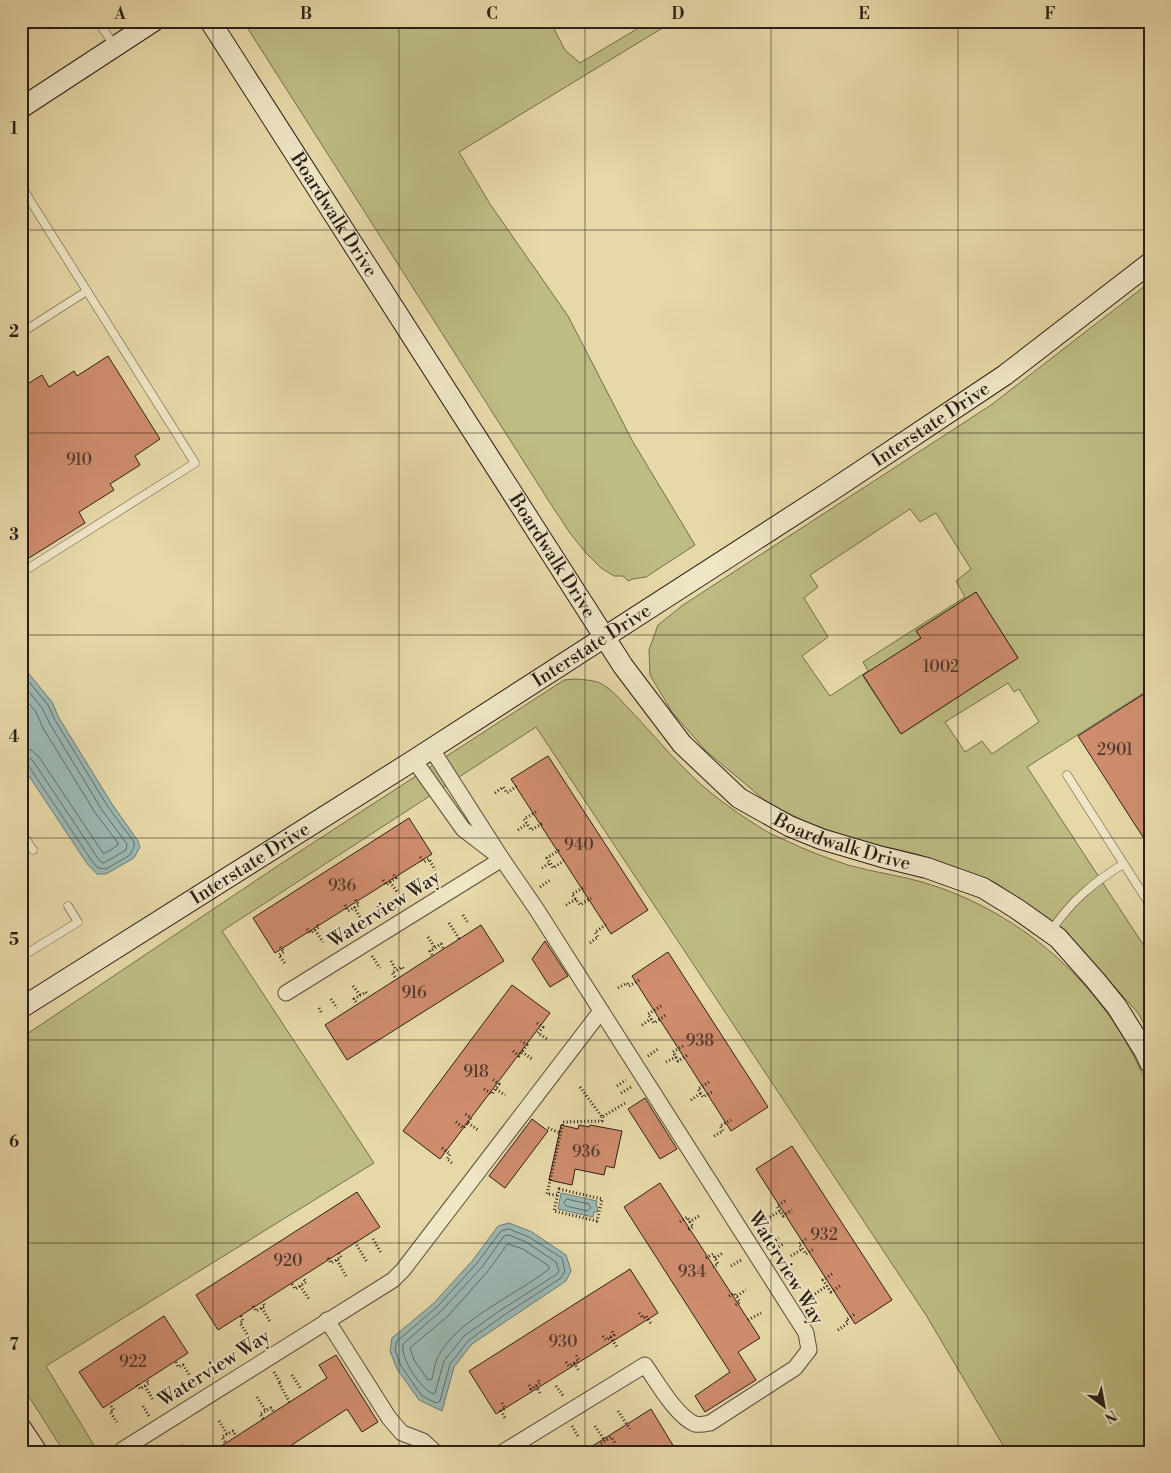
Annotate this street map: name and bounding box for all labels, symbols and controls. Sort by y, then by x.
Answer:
text: A [113,4,126,24]
text: B [300,4,312,24]
text: C [486,4,498,24]
text: D [672,4,685,24]
text: E [858,4,870,24]
text: F [1044,4,1056,24]
text: 1 [10,119,18,139]
street label: Boardwalk Drive [285,147,383,282]
text: 2 [9,322,19,342]
street label: Interstate Drive [867,377,994,472]
house number: 910 [66,450,92,470]
street label: Boardwalk Drive [503,488,601,623]
text: 3 [9,525,19,545]
street label: Interstate Drive [528,598,655,693]
house number: 1002 [923,657,959,677]
text: 4 [9,727,20,747]
house number: 2901 [1097,740,1133,760]
street label: Boardwalk Drive [768,807,913,876]
street label: Interstate Drive [186,817,314,910]
house number: 940 [564,835,594,855]
street label: Waterview Way [323,865,445,954]
house number: 936 [328,876,356,896]
text: 5 [9,930,19,950]
house number: 916 [401,983,427,1003]
house number: 938 [686,1031,714,1051]
house number: 918 [463,1062,489,1082]
text: 6 [9,1132,19,1152]
house number: 936 [572,1142,600,1162]
street label: Waterview Way [742,1206,830,1330]
house number: 932 [810,1225,838,1245]
house number: 920 [273,1251,303,1271]
house number: 934 [678,1262,707,1282]
street label: Waterview Way [153,1324,275,1413]
house number: 930 [548,1332,578,1352]
text: 7 [9,1335,19,1355]
house number: 922 [119,1352,147,1372]
north arrow [1078,1380,1128,1430]
text: N [1101,1406,1120,1427]

